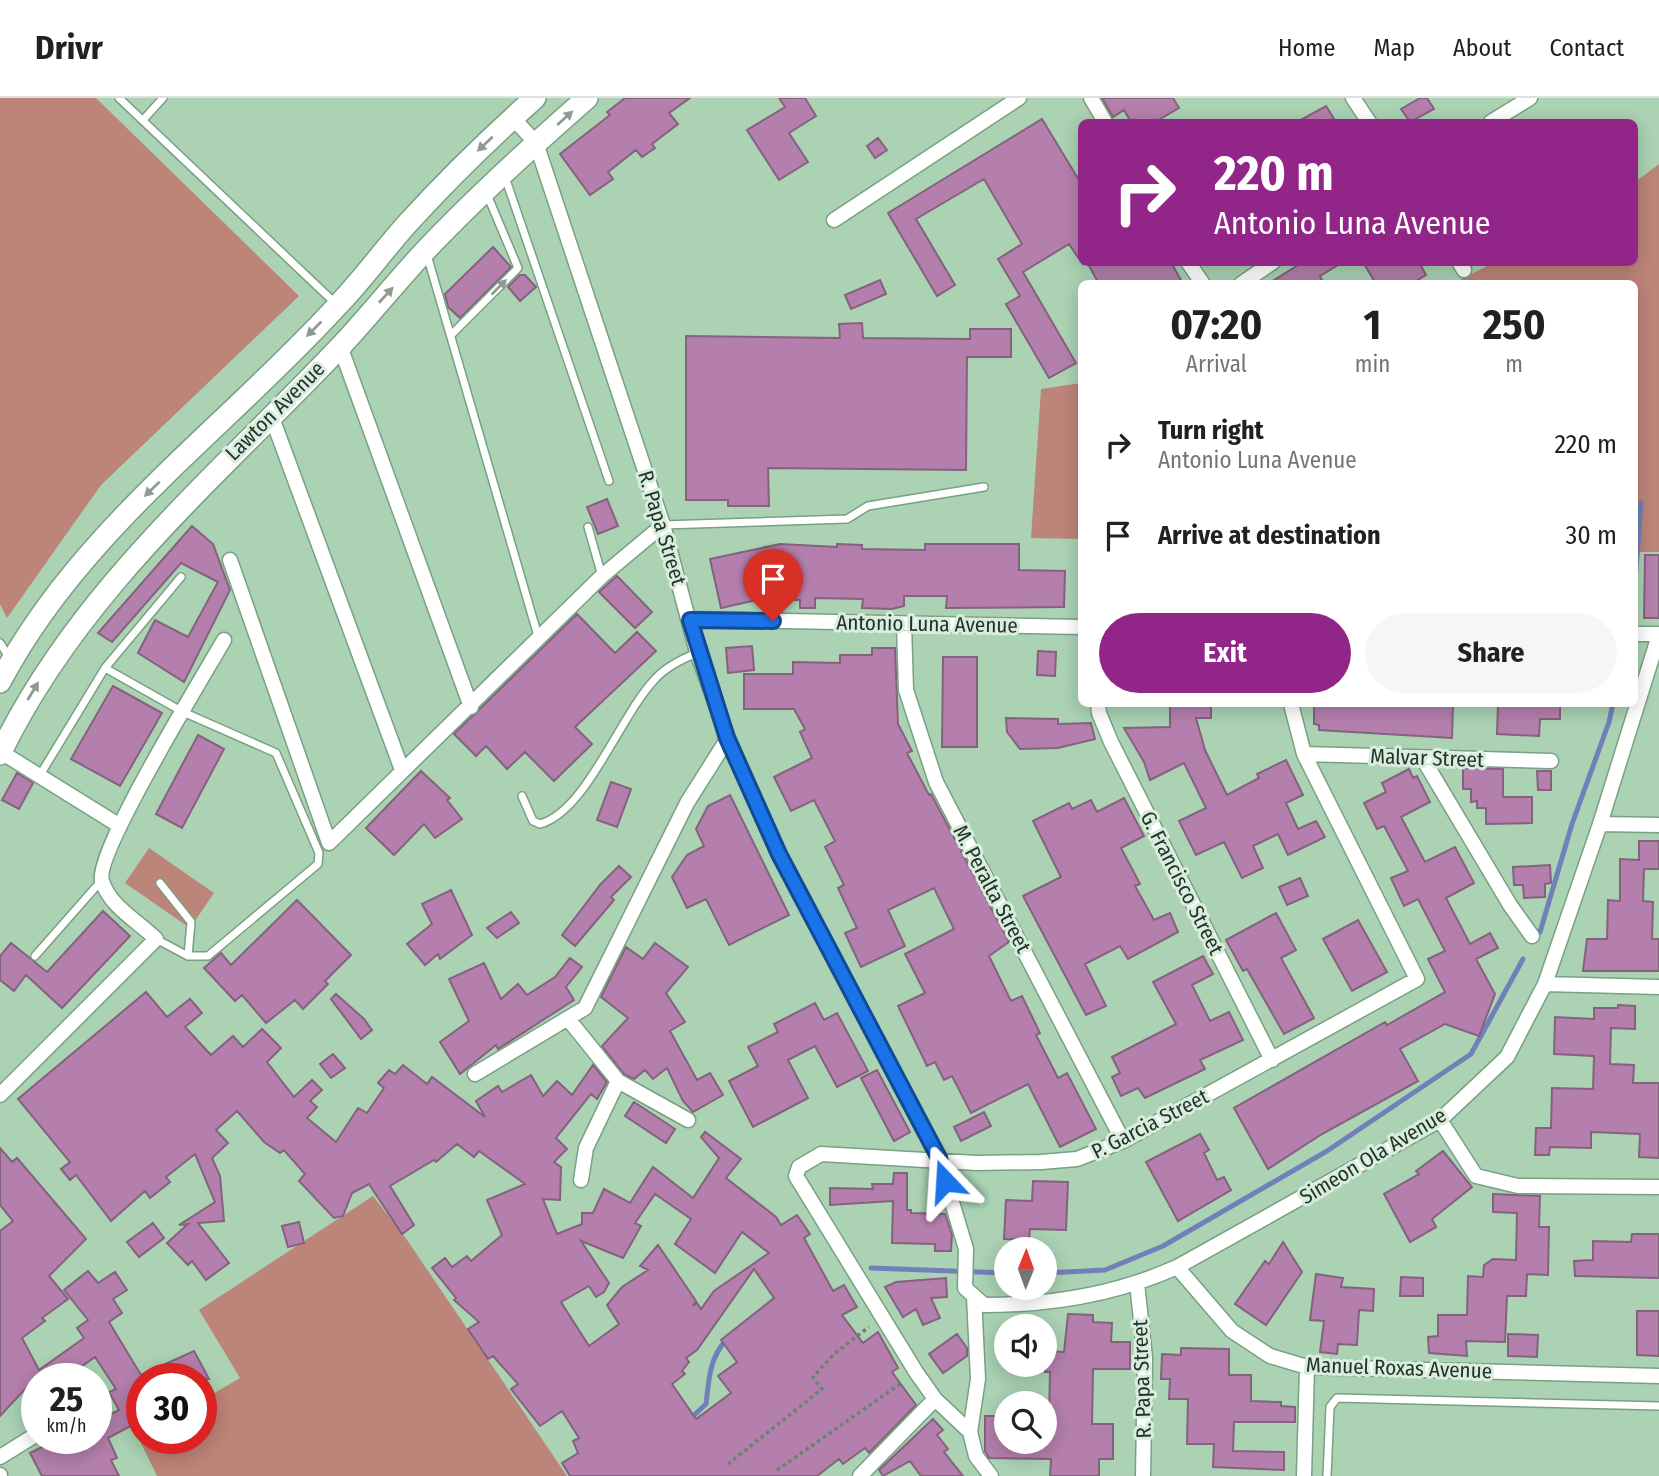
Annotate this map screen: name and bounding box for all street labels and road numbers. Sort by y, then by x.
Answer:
street label: Lawton Avenue [220,356,330,466]
street label: R. Papa Street [632,467,692,589]
street label: Antonio Luna Avenue [836,609,1018,639]
street label: Malvar Street [1370,743,1484,773]
street label: G. Francisco Street [1135,807,1229,959]
street label: M. Peralta Street [947,821,1037,957]
street label: P. Garcia Street [1087,1083,1213,1165]
street label: Simeon Ola Avenue [1295,1102,1451,1210]
street label: R. Papa Street [1127,1319,1157,1439]
street label: Manuel Roxas Avenue [1306,1352,1492,1384]

